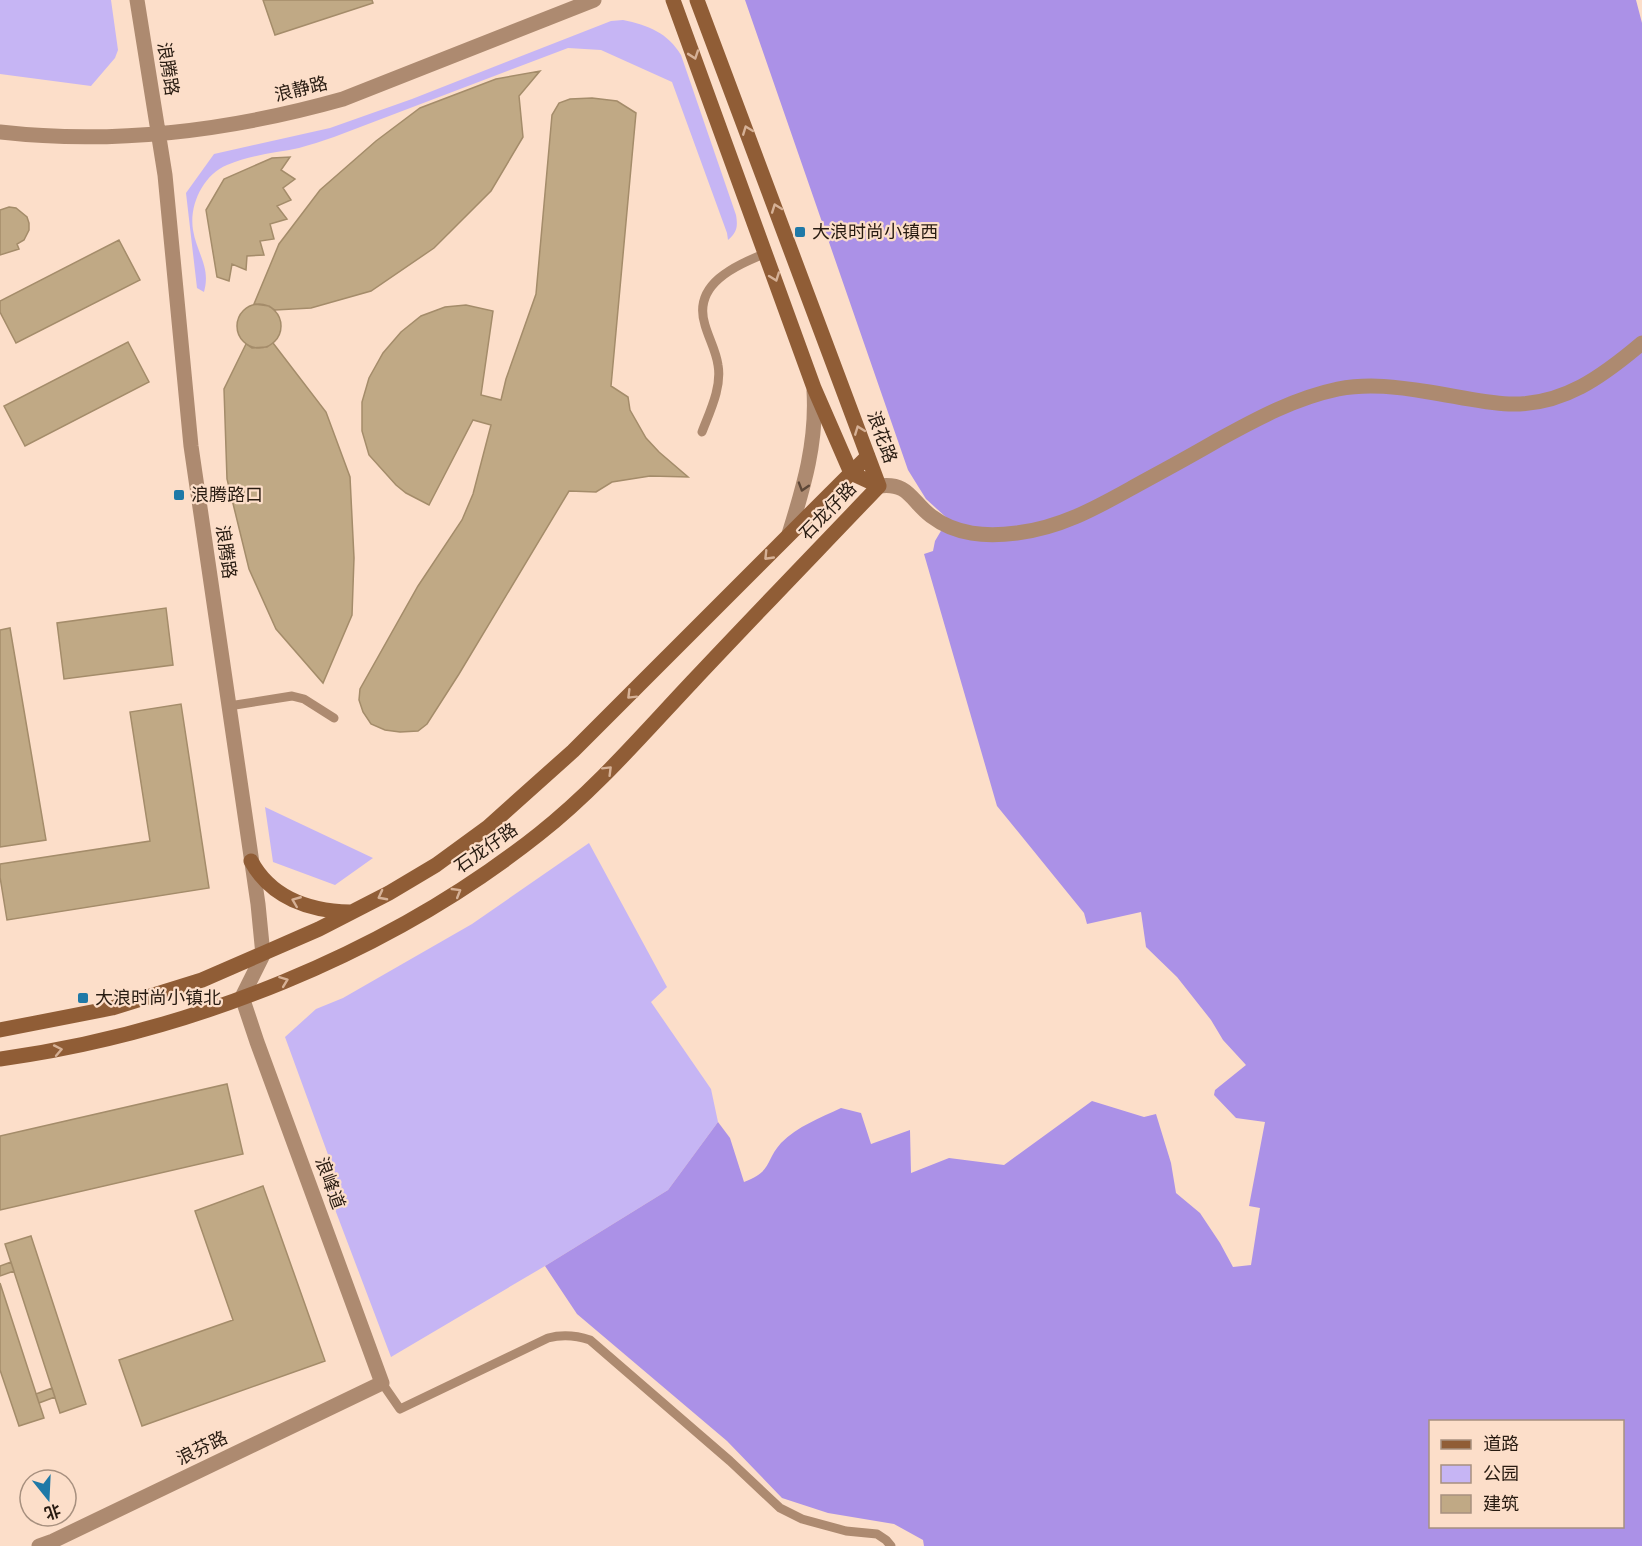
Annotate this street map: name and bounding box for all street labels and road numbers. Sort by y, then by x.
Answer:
street label: 浪腾路 [153,41,183,97]
street label: 浪静路 [272,72,330,106]
street label: 浪花路 [862,408,902,466]
street label: 石龙仔路 [795,477,861,545]
street label: 浪腾路 [211,524,241,580]
street label: 石龙仔路 [450,818,522,878]
street label: 浪峰道 [310,1154,350,1212]
street label: 浪芬路 [173,1426,231,1470]

